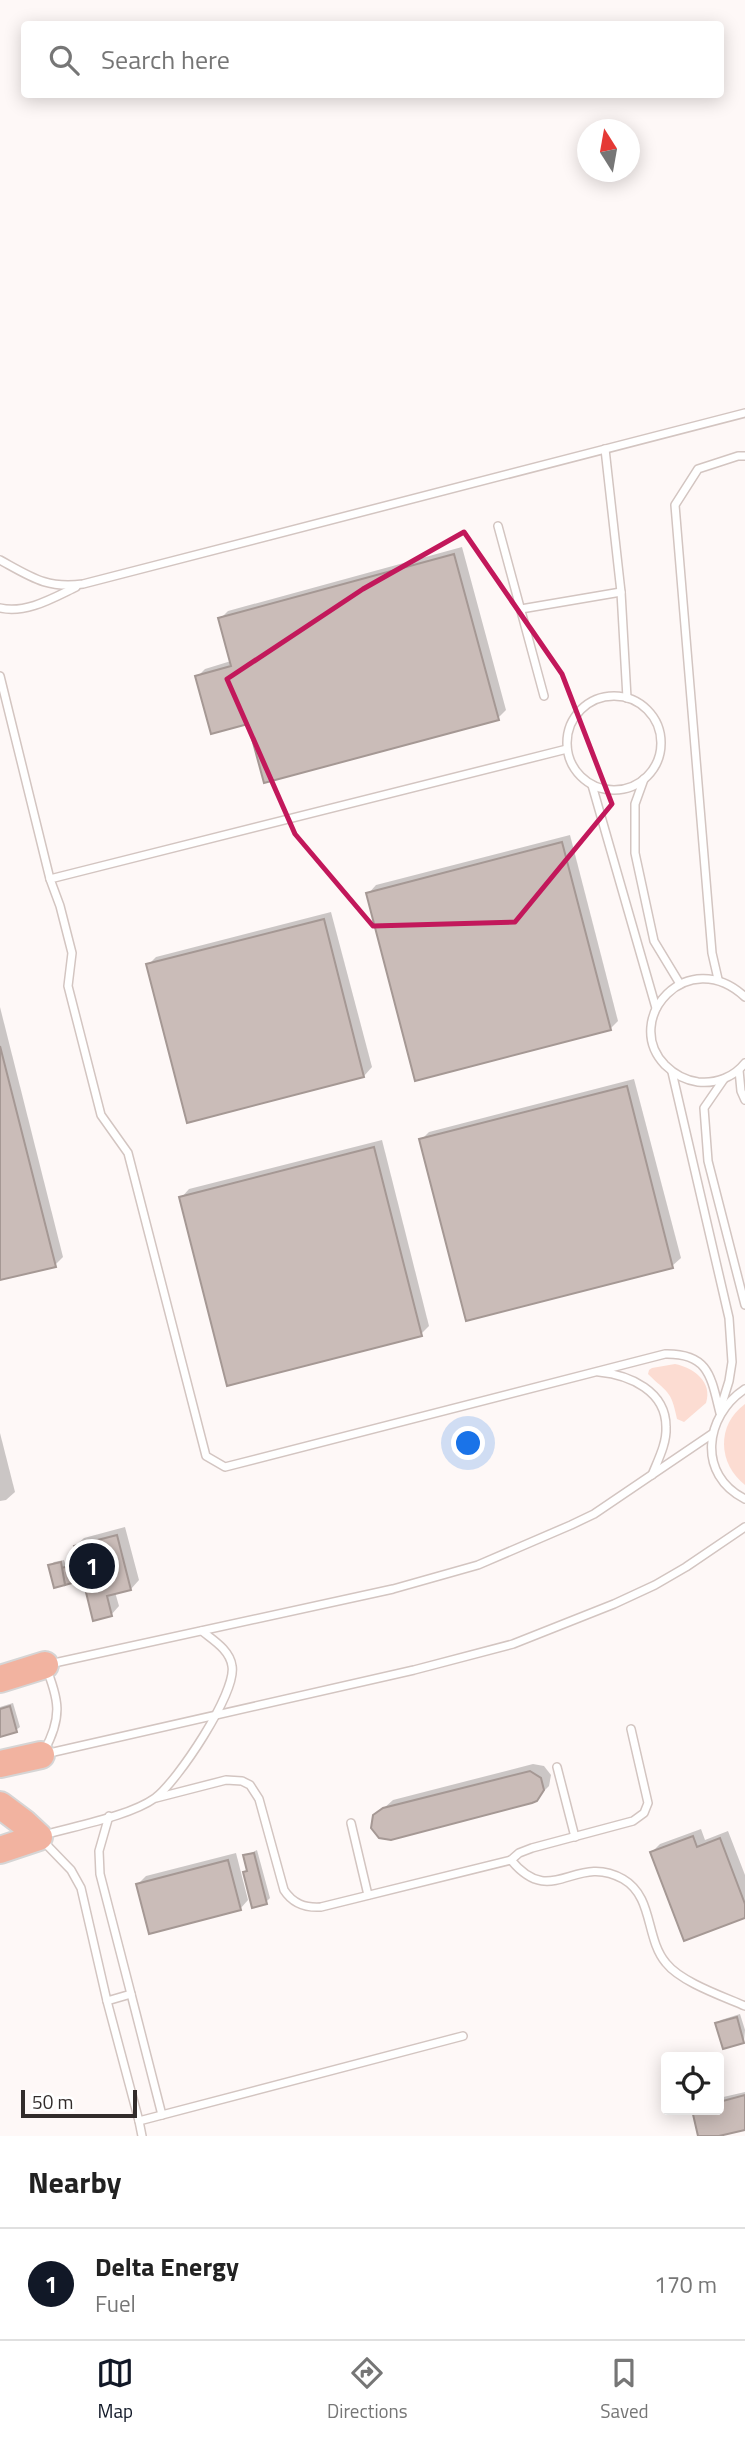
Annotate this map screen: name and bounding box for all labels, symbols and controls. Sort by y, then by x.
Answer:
search box [21,21,724,98]
text: Search here [101,40,230,79]
icon: search [45,41,83,79]
north arrow [577,119,640,182]
your location [451,1426,485,1460]
pin: 1 [69,1540,115,1592]
map controls [661,2052,724,2115]
button: locate [661,2052,724,2115]
scale bar [21,2087,136,2119]
text: 50 m [32,2087,73,2116]
text: Nearby [28,2159,121,2205]
text: Delta Energy [95,2247,239,2286]
text: 1 [45,2267,57,2302]
text: 170 m [654,2267,717,2302]
text: Fuel [95,2286,136,2321]
tab: Map [96,2354,134,2425]
tab: Directions [327,2354,408,2425]
tab: Saved [600,2354,649,2425]

